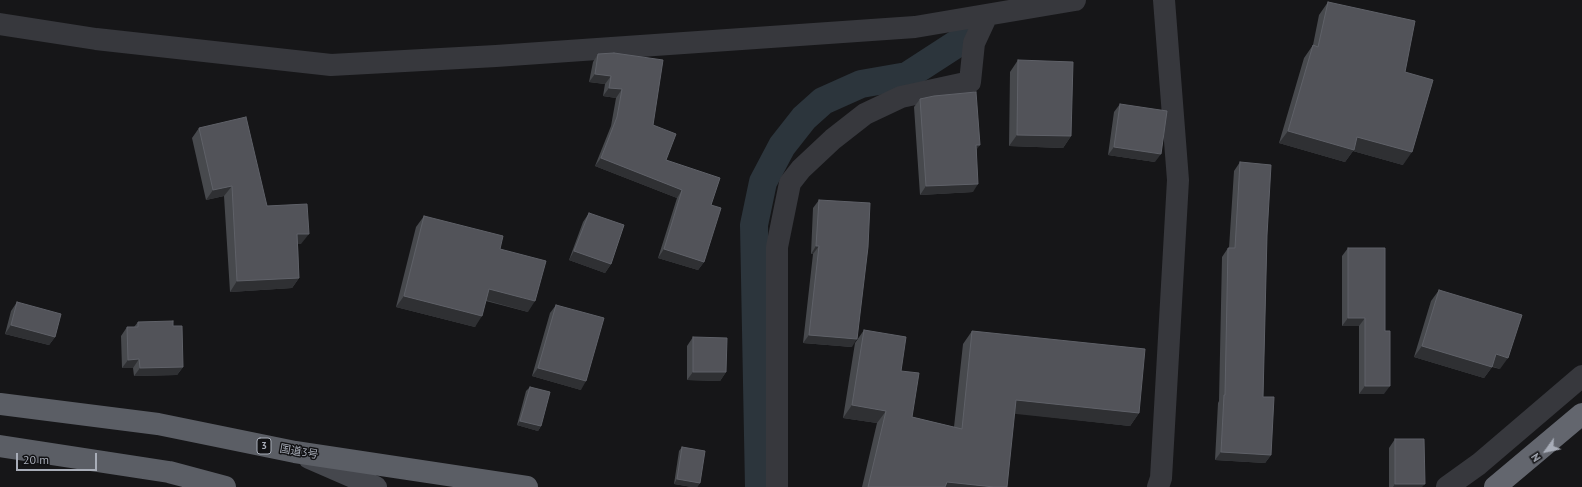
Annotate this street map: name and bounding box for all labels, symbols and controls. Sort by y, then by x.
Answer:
north arrow [1526,431,1566,471]
road number: 3 [257,438,271,454]
street label: 国道3号 [279,442,319,462]
scale bar [18,445,99,471]
text: N [1528,451,1544,464]
text: 20 m [23,452,49,467]

